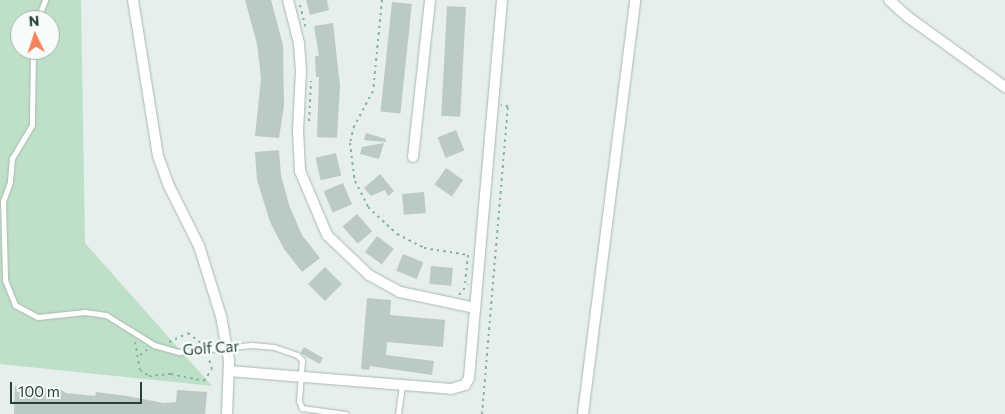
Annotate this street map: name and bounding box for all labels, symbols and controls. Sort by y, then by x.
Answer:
north arrow [10,10,60,60]
text: N [28,12,40,29]
street label: Golf Car [182,337,240,359]
scale bar [12,372,145,404]
text: 100 m [18,382,60,400]

